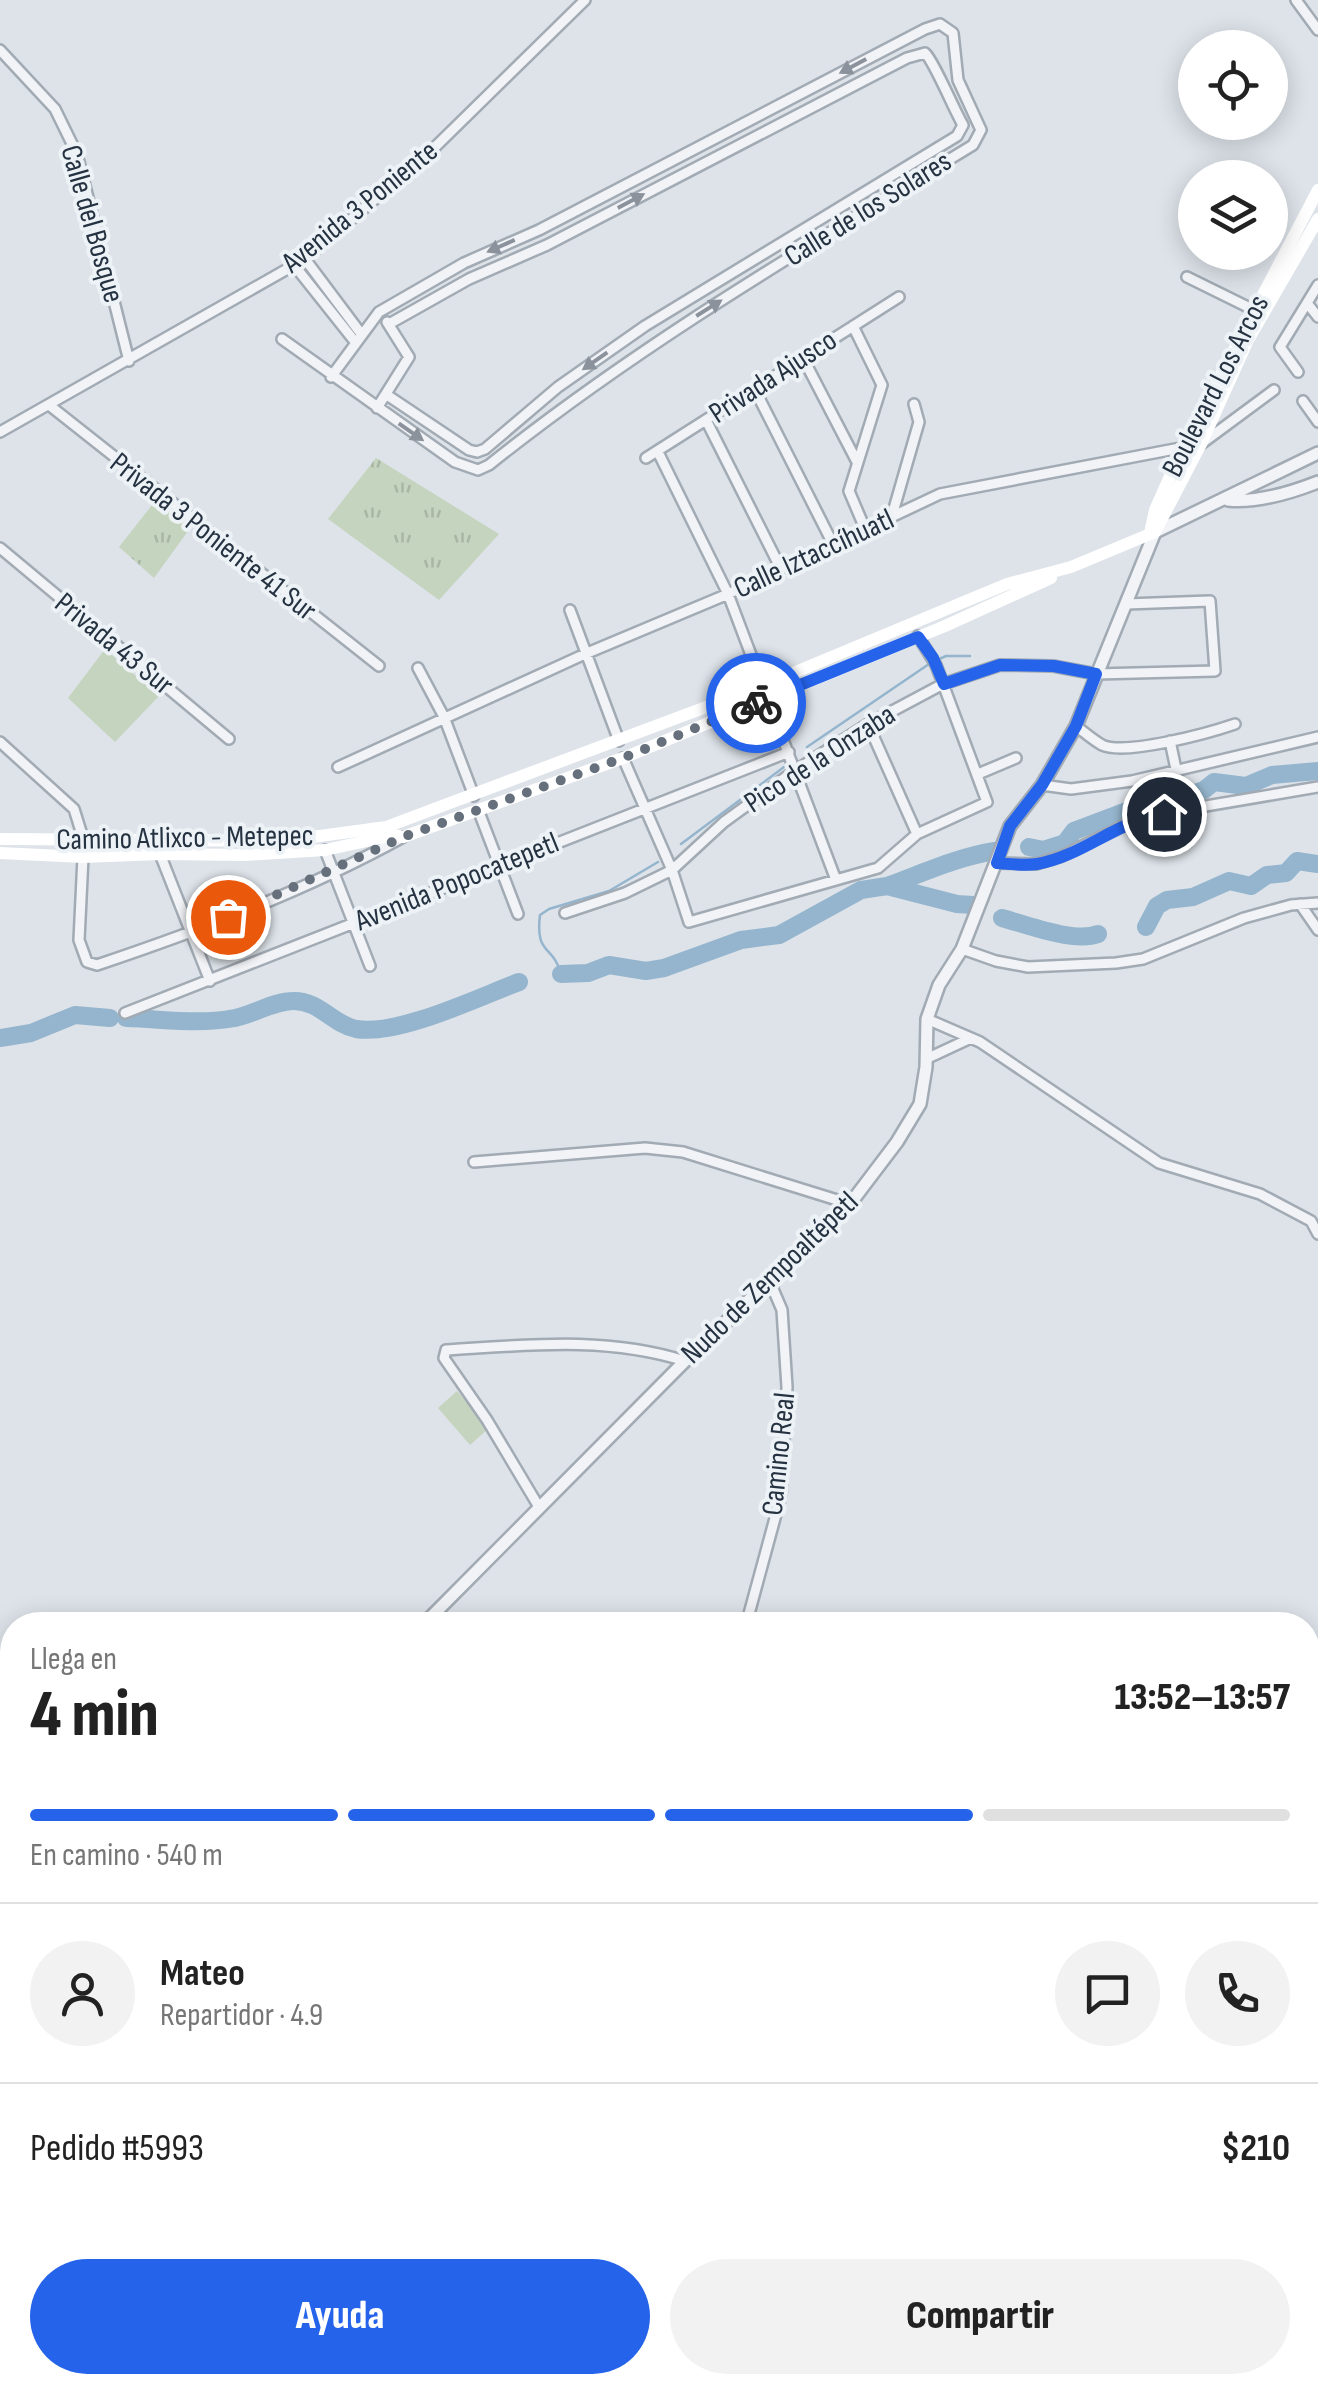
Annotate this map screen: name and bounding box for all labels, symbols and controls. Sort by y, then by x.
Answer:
map controls [1178,30,1288,270]
button: locate [1178,30,1288,140]
one-way arrow [838,58,867,75]
street label: Avenida 3 Poniente [274,133,445,281]
street label: Calle del Bosque [52,141,132,307]
street label: Calle de los Solares [778,143,958,275]
button: layers [1178,160,1288,270]
one-way arrow [617,193,646,210]
one-way arrow [486,238,516,254]
street label: Boulevard Los Arcos [1155,289,1277,483]
one-way arrow [695,300,722,318]
street label: Privada Ajusco [702,322,844,432]
one-way arrow [581,351,608,370]
one-way arrow [398,422,425,441]
street label: Privada 3 Poniente 41 Sur [103,445,324,629]
street label: Calle Iztaccíhuatl [728,501,900,607]
street label: Privada 43 Sur [47,585,181,703]
courier [706,653,806,753]
icon: bike [729,676,784,731]
street label: Pico de la Onzaba [738,697,902,821]
pin [1122,772,1207,857]
icon: home [1137,787,1192,842]
street label: Camino Atlixco - Metepec [56,818,314,858]
street label: Avenida Popocatepetl [349,825,564,940]
pin [186,875,271,960]
icon: bag [201,890,256,945]
street label: Nudo de Zempoaltépetl [674,1184,866,1372]
street label: Camino Real [755,1391,803,1517]
text: Llega en [30,1640,117,1679]
text: 13:52–13:57 [1114,1675,1290,1720]
text: 4 min [30,1677,159,1755]
text: En camino · 540 m [30,1836,223,1875]
button: person [30,1941,135,2046]
button: chat [1055,1941,1160,2046]
button: phone [1185,1941,1290,2046]
text: Mateo [160,1951,245,1996]
text: Repartidor · 4.9 [160,1996,323,2035]
text: Pedido #5993 [30,2126,204,2171]
text: $210 [1221,2126,1290,2171]
button: Ayuda [30,2259,650,2374]
button: Compartir [670,2259,1290,2374]

